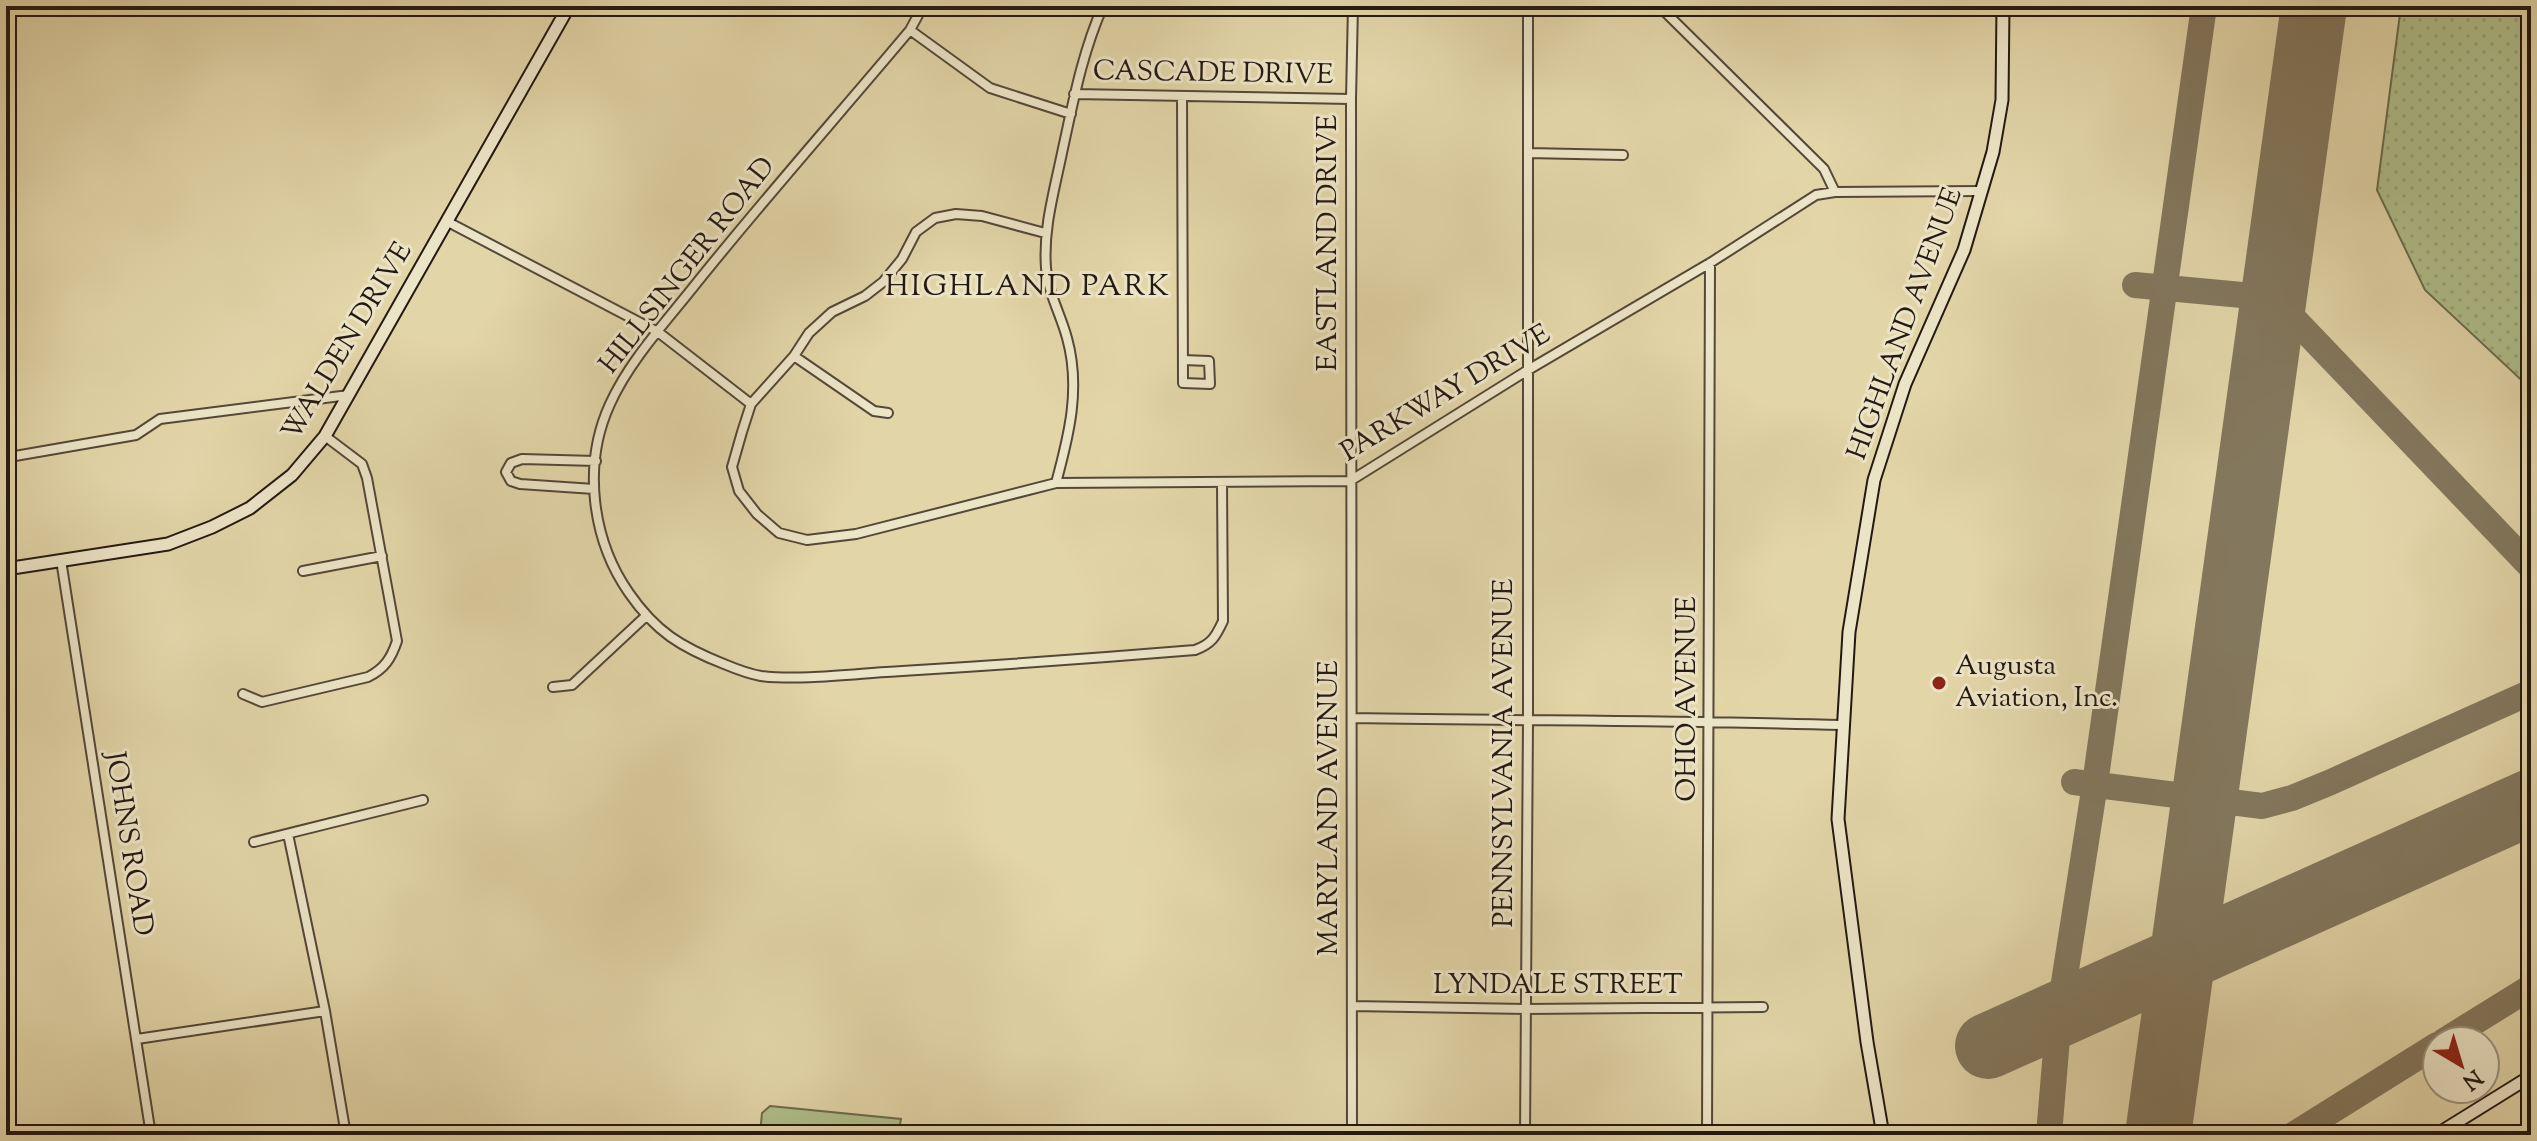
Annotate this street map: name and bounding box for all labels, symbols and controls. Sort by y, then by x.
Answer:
street label: CASCADE DRIVE [1092,52,1334,96]
street label: EASTLAND DRIVE [1309,115,1349,371]
street label: HILLSINGER ROAD [590,149,786,383]
street label: HIGHLAND AVENUE [1838,182,1974,466]
street label: WALDEN DRIVE [273,235,423,449]
district label: HIGHLAND PARK [885,266,1171,309]
street label: PARKWAY DRIVE [1334,315,1559,473]
street label: PENNSYLVANIA AVENUE [1485,578,1525,928]
street label: OHIO AVENUE [1668,596,1708,802]
place label: Augusta Aviation, Inc. [1955,647,2118,719]
street label: MARYLAND AVENUE [1310,660,1350,956]
marker: Augusta Aviation, Inc. [1930,674,1948,692]
street label: JOHNS ROAD [93,747,162,939]
street label: LYNDALE STREET [1433,966,1683,1006]
north arrow [2421,1025,2501,1105]
text: N [2454,1060,2488,1097]

